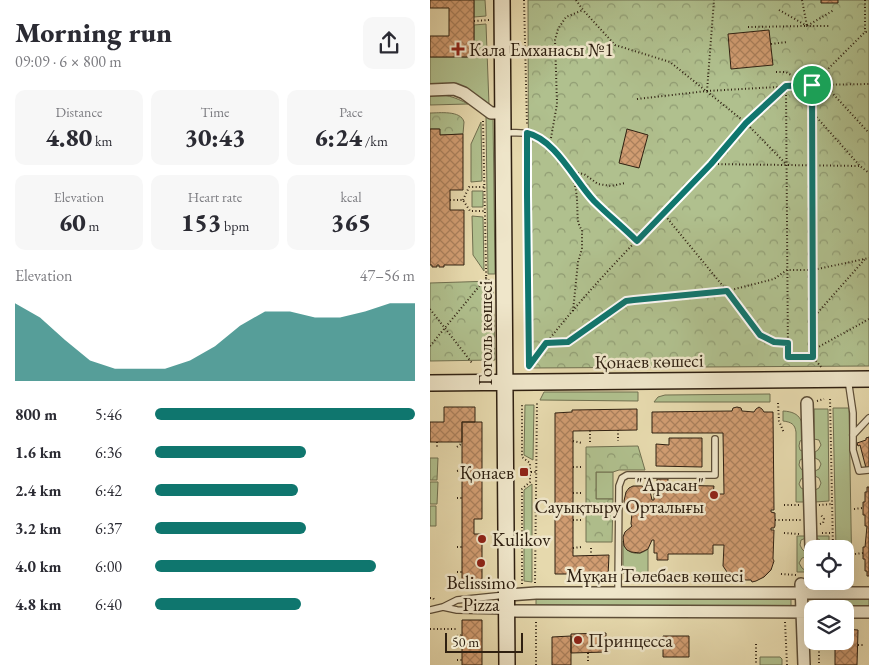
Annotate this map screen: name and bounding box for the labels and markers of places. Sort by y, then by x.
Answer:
place label: Кала Eмханасы №1 [469,37,614,62]
marker: Кала Eмханасы №1 [451,42,465,56]
pin [791,64,833,106]
place label: Қонаев [459,460,514,485]
marker: Қонаев [518,466,530,478]
place label: "Арасан" Сауықтыру Орталығы [534,472,704,519]
marker: "Арасан" Сауықтыру Орталығы [708,489,720,501]
place label: Kulikov [492,527,551,552]
marker: Kulikov [476,533,488,545]
marker: Belissimo Pizza [475,557,487,569]
place label: Belissimo Pizza [447,570,515,617]
place label: Принцесса [588,628,673,653]
marker: Принцесса [572,634,584,646]

